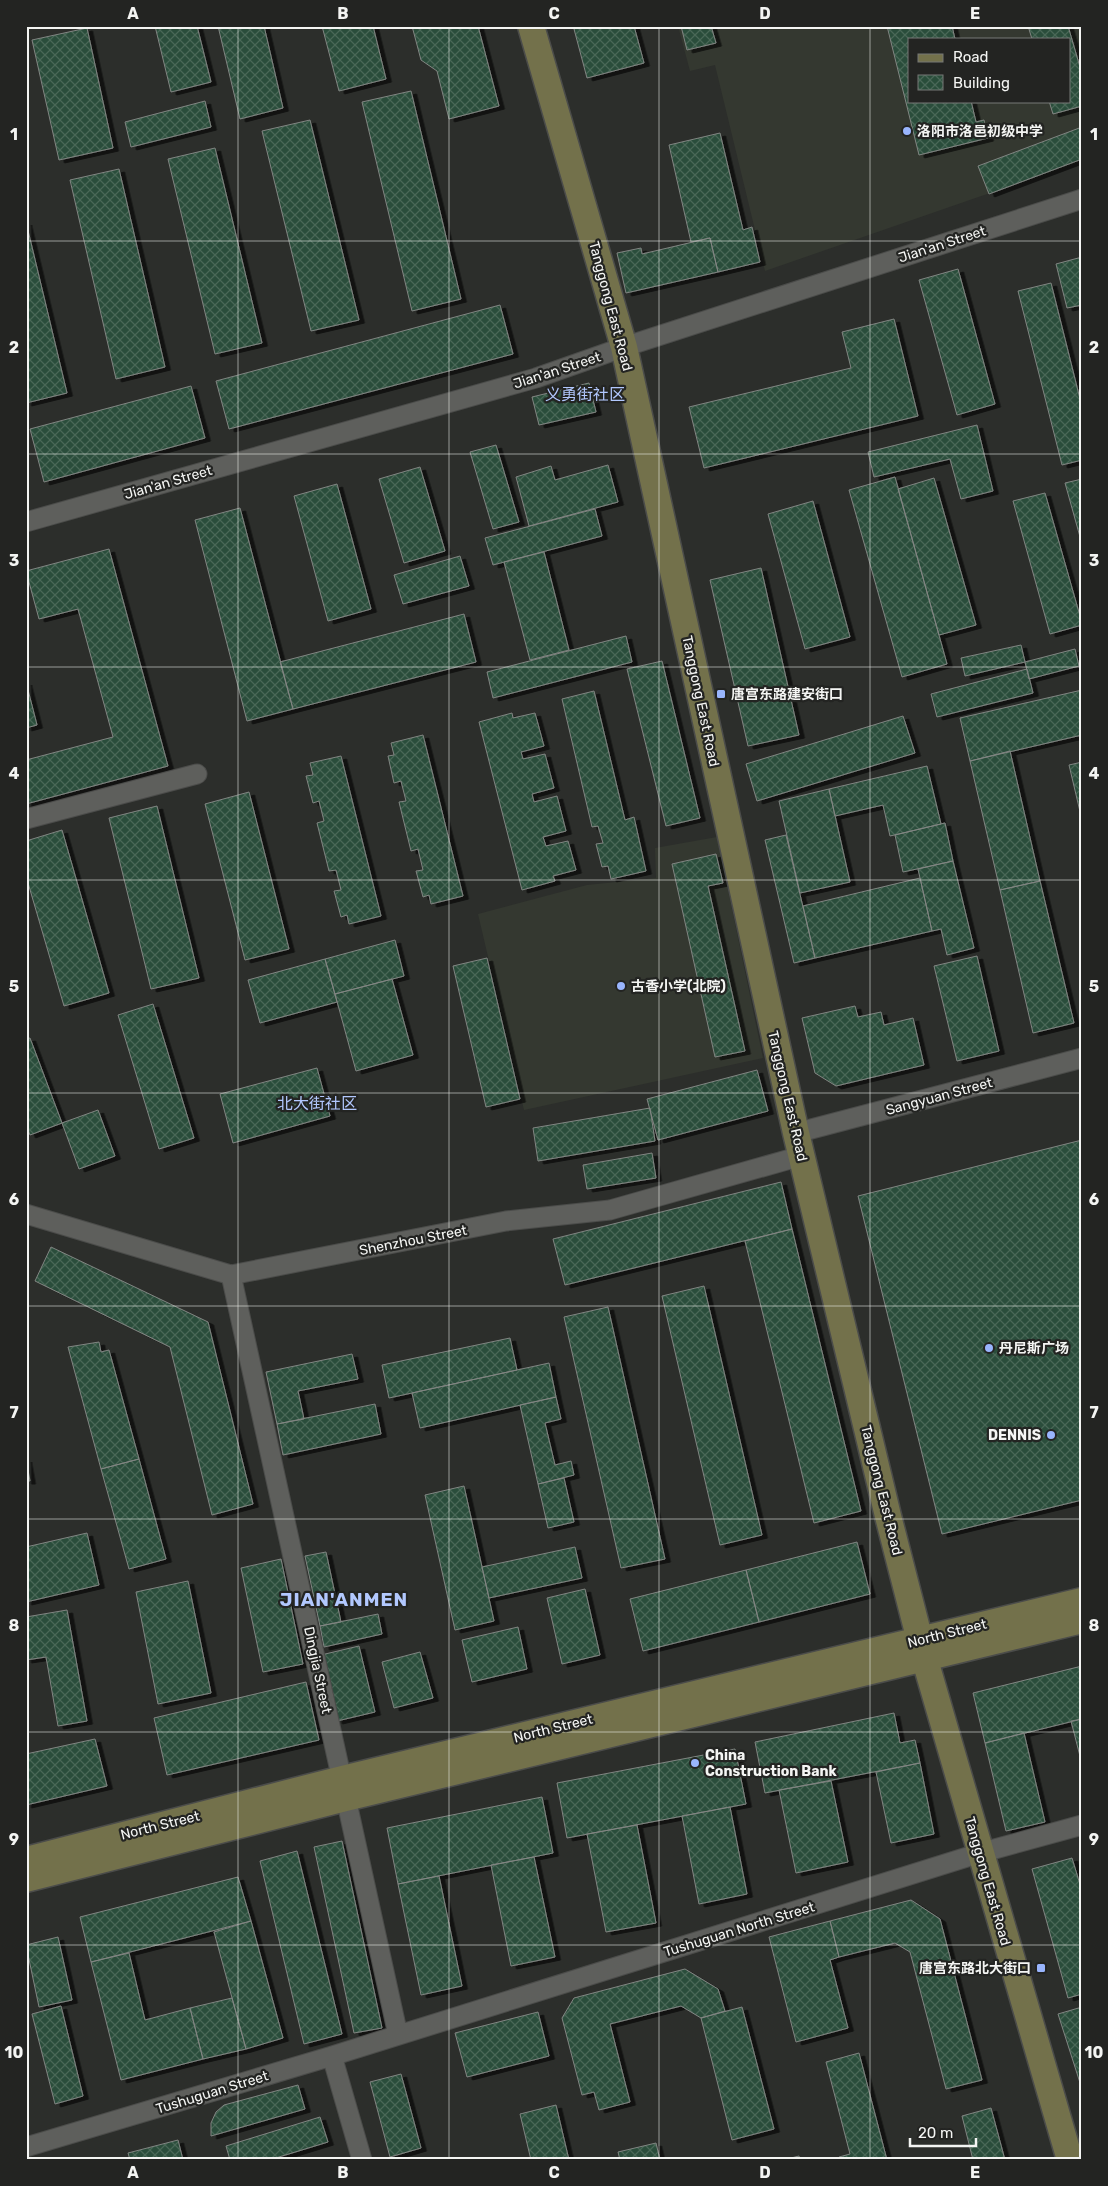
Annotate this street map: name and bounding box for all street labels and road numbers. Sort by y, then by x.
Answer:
street label: Jian'an Street [896,222,988,267]
street label: Tanggong East Road [585,239,636,373]
street label: Jian'an Street [511,348,603,393]
street label: Jian'an Street [122,462,215,503]
street label: Tanggong East Road [678,634,723,768]
street label: Tanggong East Road [764,1029,811,1163]
street label: Sangyuan Street [884,1074,995,1119]
street label: Shenzhou Street [358,1222,469,1259]
street label: Tanggong East Road [857,1423,906,1557]
street label: North Street [906,1615,989,1652]
street label: Dingjia Street [300,1625,335,1716]
street label: North Street [512,1710,595,1747]
street label: North Street [119,1807,202,1844]
street label: Tanggong East Road [961,1815,1014,1948]
street label: Tushuguan North Street [662,1898,817,1961]
street label: Tushuguan Street [154,2067,271,2118]

